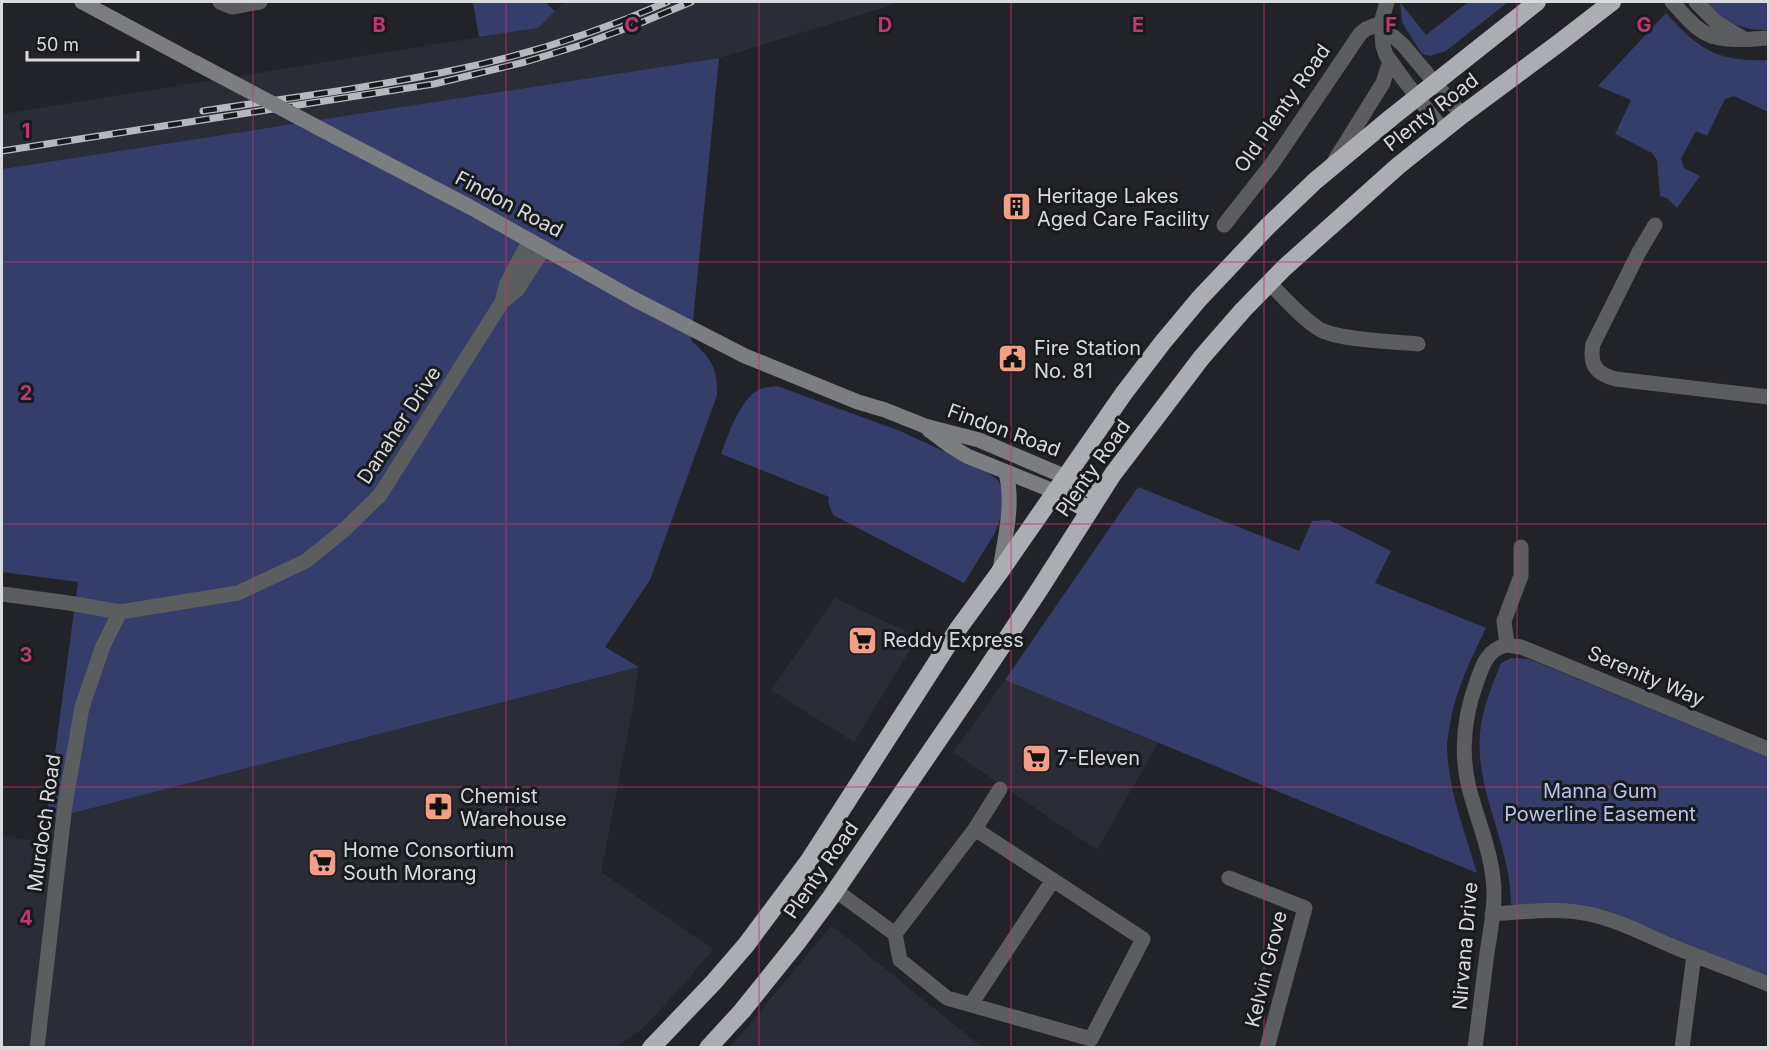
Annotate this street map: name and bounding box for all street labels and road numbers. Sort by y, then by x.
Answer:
street label: Old Plenty Road [1229,39,1335,177]
street label: Plenty Road [1379,68,1483,156]
street label: Findon Road [451,166,567,242]
street label: Danaher Drive [352,362,446,488]
street label: Findon Road [944,398,1064,462]
street label: Plenty Road [1051,415,1135,521]
street label: Serenity Way [1584,641,1708,711]
street label: Murdoch Road [22,753,66,893]
street label: Plenty Road [779,817,863,923]
street label: Nirvana Drive [1447,881,1483,1011]
street label: Kelvin Grove [1240,908,1292,1030]

